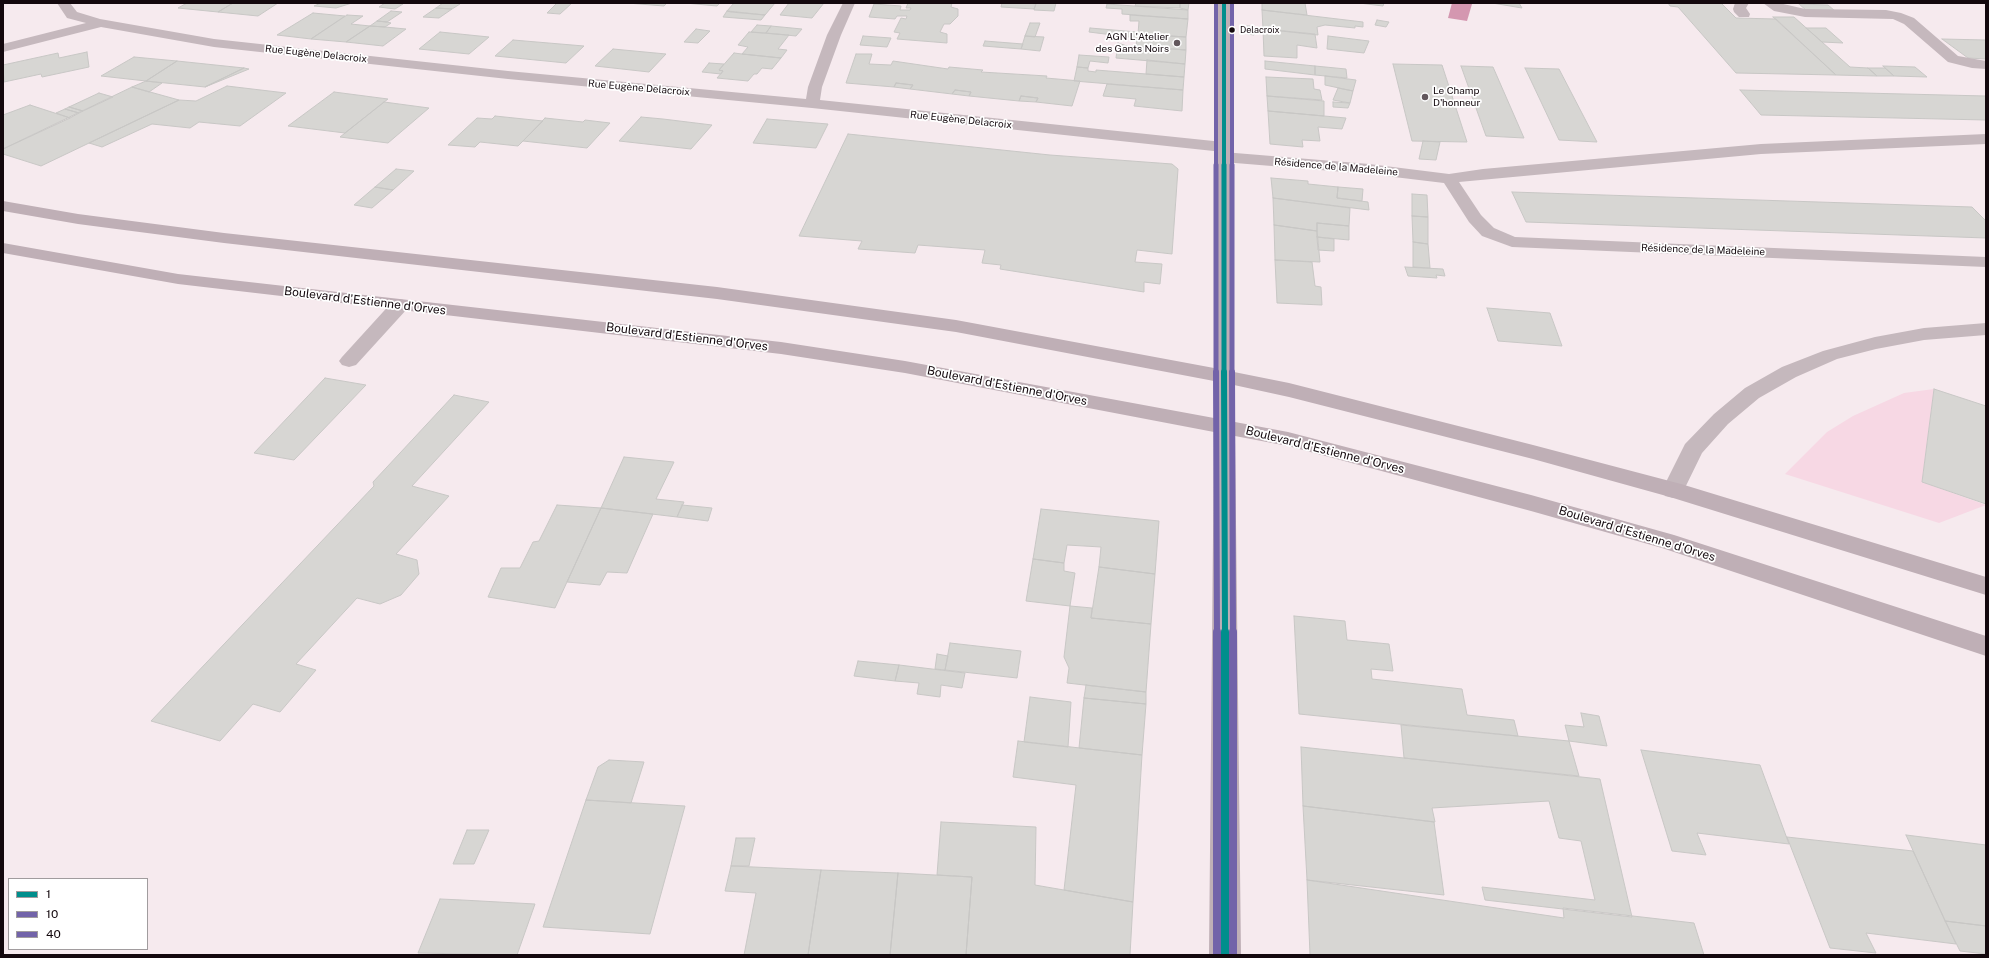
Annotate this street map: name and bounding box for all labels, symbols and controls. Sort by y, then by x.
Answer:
marker: Delacroix [1227,25,1237,35]
place label: Delacroix [1240,25,1280,35]
place label: AGN L'Atelier des Gants Noirs [1096,31,1169,54]
marker: AGN L'Atelier des Gants Noirs [1172,38,1182,48]
street label: Rue Eugène Delacroix [265,43,367,65]
street label: Rue Eugène Delacroix [588,78,690,98]
place label: Le Champ D'honneur [1433,85,1480,108]
marker: Le Champ D'honneur [1420,92,1430,102]
street label: Rue Eugène Delacroix [910,109,1012,131]
street label: Résidence de la Madeleine [1274,156,1398,178]
street label: Résidence de la Madeleine [1641,242,1765,258]
street label: Boulevard d'Estienne d'Orves [283,284,447,318]
street label: Boulevard d'Estienne d'Orves [605,320,769,354]
street label: Boulevard d'Estienne d'Orves [926,363,1088,409]
street label: Boulevard d'Estienne d'Orves [1244,423,1406,477]
street label: Boulevard d'Estienne d'Orves [1557,503,1717,565]
legend [8,878,148,950]
text: 1 [46,887,51,901]
text: 10 [46,907,58,921]
text: 40 [46,927,61,941]

